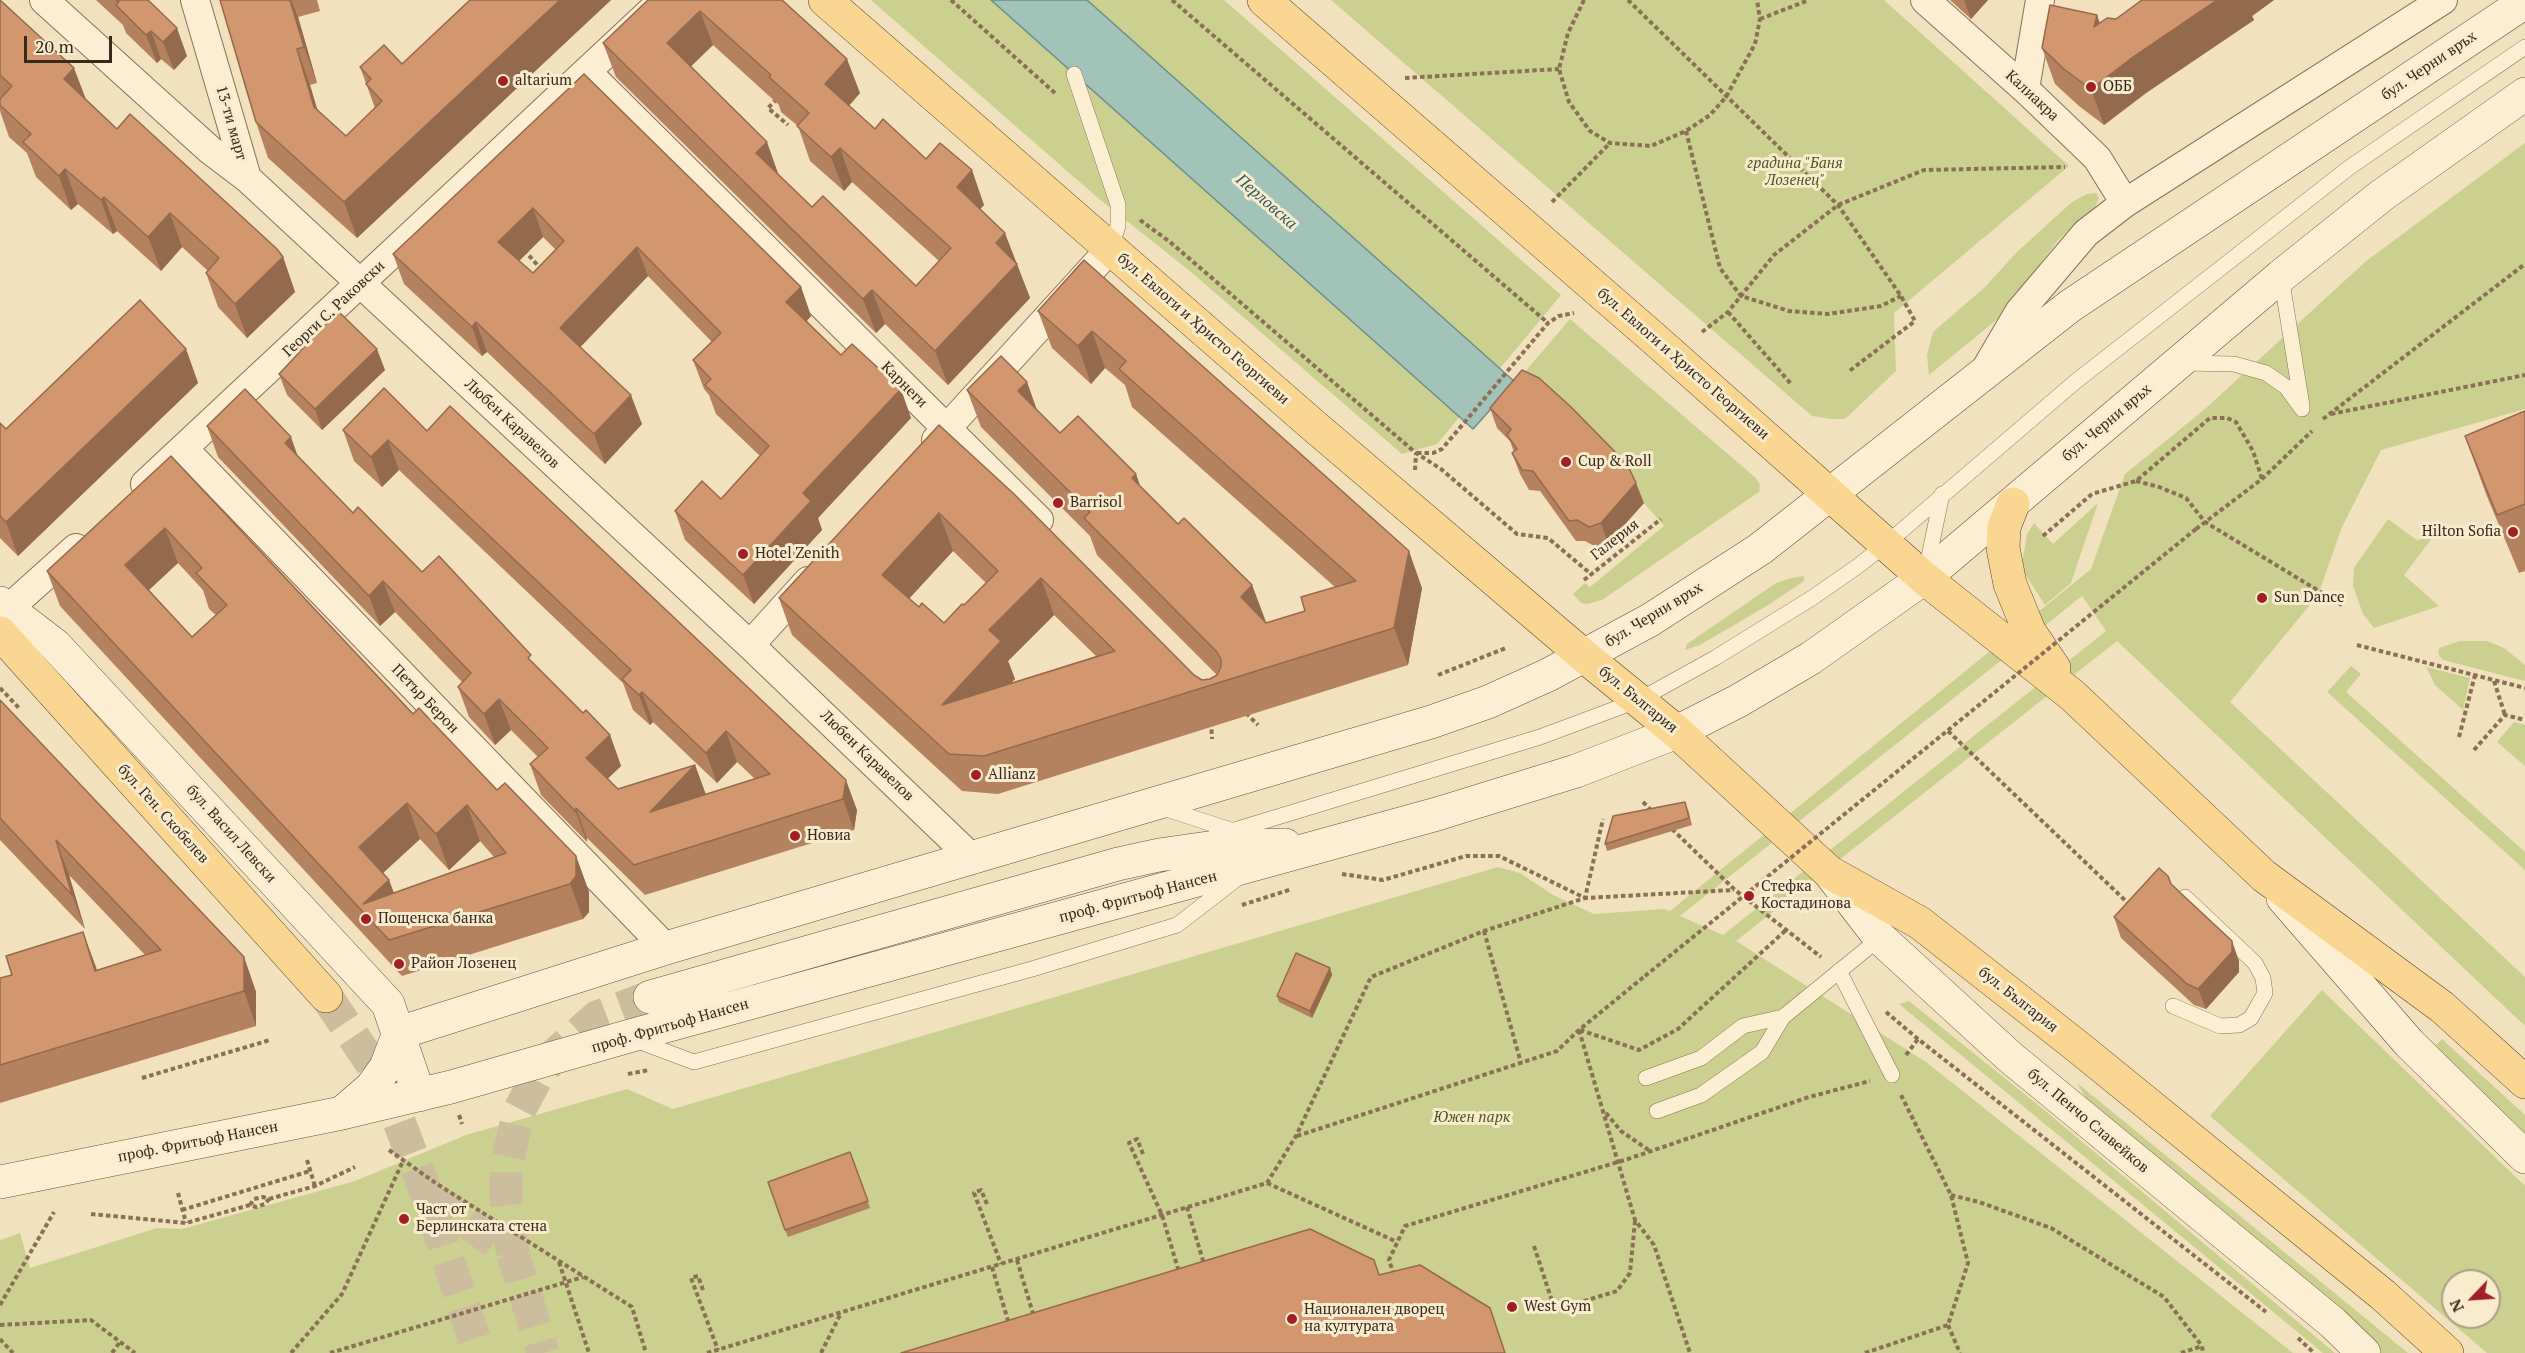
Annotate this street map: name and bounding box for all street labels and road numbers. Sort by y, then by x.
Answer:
street label: бул. Черни връх [2378,28,2480,104]
street label: Калиакра [2002,67,2062,125]
street label: 13-ти март [212,84,250,162]
street label: бул. Евлоги и Христо Георгиеви [1113,249,1293,409]
street label: Георги С. Раковски [279,257,389,361]
street label: бул. Евлоги и Христо Георгиеви [1593,284,1773,444]
street label: Карнеги [877,358,931,412]
street label: Любен Каравелов [461,375,563,473]
street label: бул. Черни връх [2059,380,2155,466]
street label: Галерия [1587,516,1643,564]
street label: бул. Черни връх [1602,579,1706,651]
street label: Петър Берон [388,661,462,737]
street label: бул. България [1595,663,1681,737]
street label: Любен Каравелов [817,707,917,805]
street label: бул. Ген. Скобелев [114,761,212,867]
street label: бул. Васил Левски [182,781,280,887]
street label: проф. Фритьоф Нансен [1057,867,1219,927]
street label: бул. България [1975,963,2061,1037]
street label: проф. Фритьоф Нансен [589,995,751,1057]
street label: бул. Пенчо Славейков [2024,1065,2152,1177]
street label: проф. Фритьоф Нансен [116,1118,280,1166]

